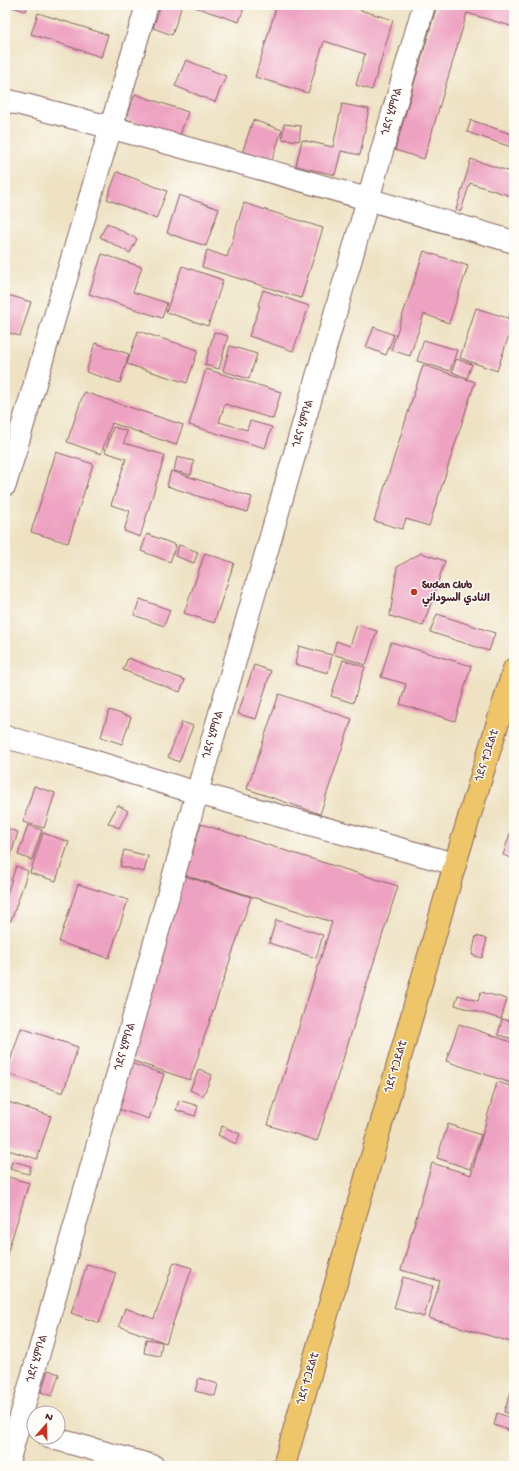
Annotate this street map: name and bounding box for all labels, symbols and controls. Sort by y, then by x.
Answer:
street label: ጎደና ሂምቦል [379,86,406,137]
street label: ጎደና ሂምቦል [290,398,317,449]
place label: Sudan Club النادي السوداني [422,580,490,607]
marker: Sudan Club النادي السوداني [409,587,419,597]
street label: ጎደና ሂምቦል [200,709,227,760]
street label: ጎደና ተጋደልቲ [473,728,502,784]
street label: ጎደና ሂምቦል [112,1021,139,1072]
street label: ጎደና ተጋደልቲ [383,1039,410,1095]
street label: ጎደና ሂምቦል [24,1333,51,1384]
street label: ጎደና ተጋደልቲ [295,1351,322,1407]
north arrow [26,1405,66,1445]
text: N [43,1411,54,1424]

